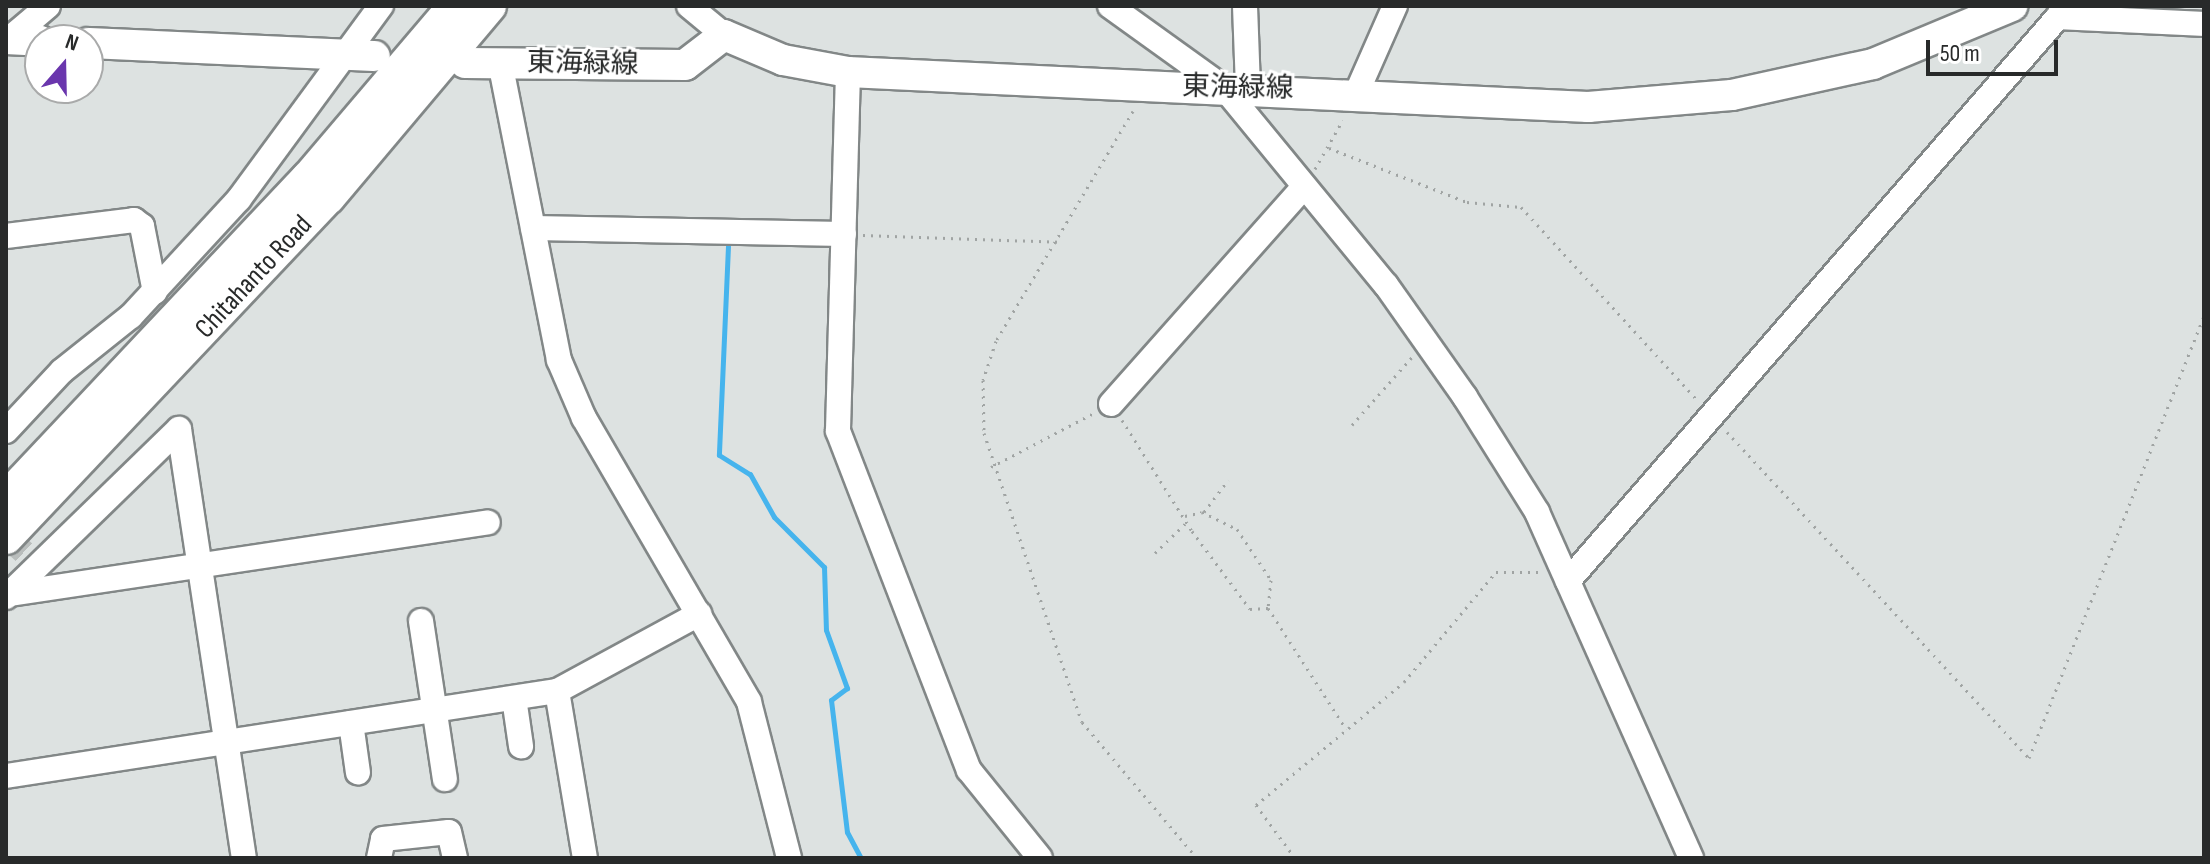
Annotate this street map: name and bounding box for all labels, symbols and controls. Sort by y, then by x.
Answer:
north arrow [24,24,104,104]
scale bar [1930,24,2062,74]
text: N [62,28,82,58]
text: 50 m [1940,39,1980,68]
street label: 東海緑線 [527,46,639,82]
street label: 東海緑線 [1182,70,1294,106]
street label: Chitahanto Road [189,209,319,345]

